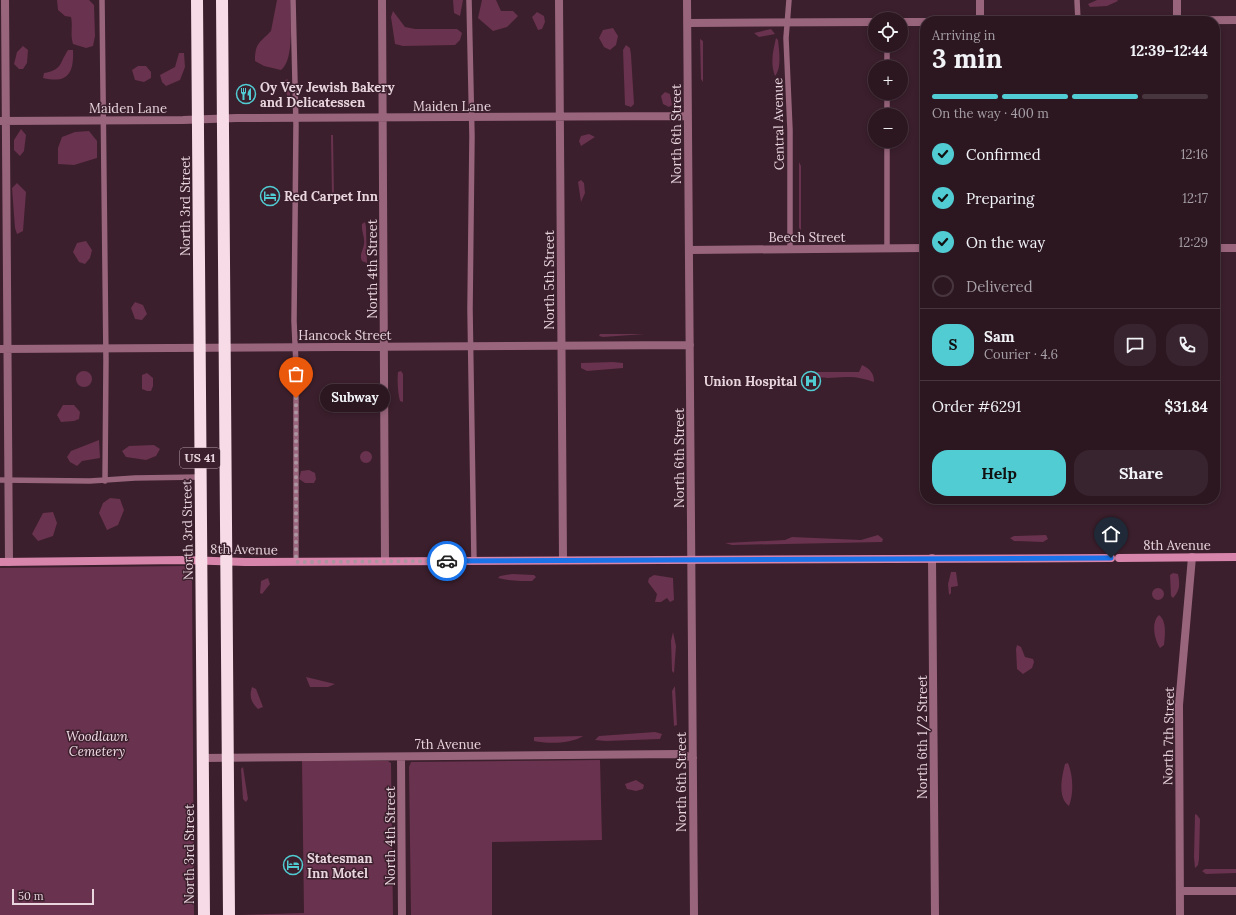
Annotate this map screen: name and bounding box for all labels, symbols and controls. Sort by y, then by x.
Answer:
map controls [868,12,908,148]
button: locate [868,12,908,52]
text: Arriving in [932,27,995,44]
text: 12:39–12:44 [1130,41,1208,60]
text: 3 min [932,42,1002,75]
button: + [868,60,908,100]
street label: Central Avenue [769,78,788,170]
place label: Oy Vey Jewish Bakery and Delicatessen [260,79,396,111]
restaurant icon: Oy Vey Jewish Bakery and Delicatessen [235,83,257,105]
street label: North 6th Street [668,84,685,184]
street label: Maiden Lane [413,98,491,115]
street label: Maiden Lane [89,100,167,117]
text: On the way · 400 m [932,105,1049,122]
button: − [868,108,908,148]
icon: check [932,143,954,165]
text: Confirmed [966,145,1041,164]
text: 12:16 [1181,146,1208,163]
street label: North 3rd Street [177,156,194,256]
hotel icon: Red Carpet Inn [259,185,281,207]
icon: check [932,187,954,209]
place label: Red Carpet Inn [284,188,379,205]
text: Preparing [966,189,1034,208]
text: 12:17 [1182,190,1208,207]
street label: North 4th Street [364,219,381,319]
street label: Beech Street [768,229,846,246]
street label: North 5th Street [541,230,558,330]
icon: check [932,231,954,253]
text: On the way [966,233,1045,252]
text: 12:29 [1179,234,1208,251]
text: Delivered [966,277,1033,296]
button: chat [1114,324,1156,366]
button: phone [1166,324,1208,366]
street label: Hancock Street [298,327,392,344]
text: Sam [984,327,1015,346]
text: S [949,335,957,354]
text: Courier · 4.6 [984,346,1058,363]
pin [279,357,313,398]
icon: bag [285,363,307,385]
hospital icon: Union Hospital [800,370,822,392]
place label: Union Hospital [704,373,797,390]
callout: Subway [320,384,390,412]
text: Subway [331,389,379,406]
text: Order #6291 [932,397,1021,416]
text: $31.84 [1164,397,1208,416]
street label: North 6th Street [671,408,688,508]
road number: US 41 [180,448,220,468]
button: Help [932,450,1066,496]
button: Share [1074,450,1208,496]
street label: North 3rd Street [178,480,197,580]
pin [1094,517,1128,558]
icon: home [1100,523,1122,545]
street label: 8th Avenue [1143,537,1211,554]
street label: 8th Avenue [210,540,278,559]
courier [427,541,467,581]
icon: car [436,550,458,572]
street label: North 6th 1/2 Street [914,675,931,799]
street label: North 7th Street [1159,687,1178,785]
park label: Woodlawn Cemetery [66,728,128,760]
street label: North 6th Street [673,732,690,832]
street label: 7th Avenue [415,736,481,753]
street label: North 4th Street [382,786,399,886]
street label: North 3rd Street [181,804,198,904]
place label: Statesman Inn Motel [307,850,373,882]
hotel icon: Statesman Inn Motel [282,854,304,876]
scale bar [12,887,94,906]
text: 50 m [18,889,44,903]

